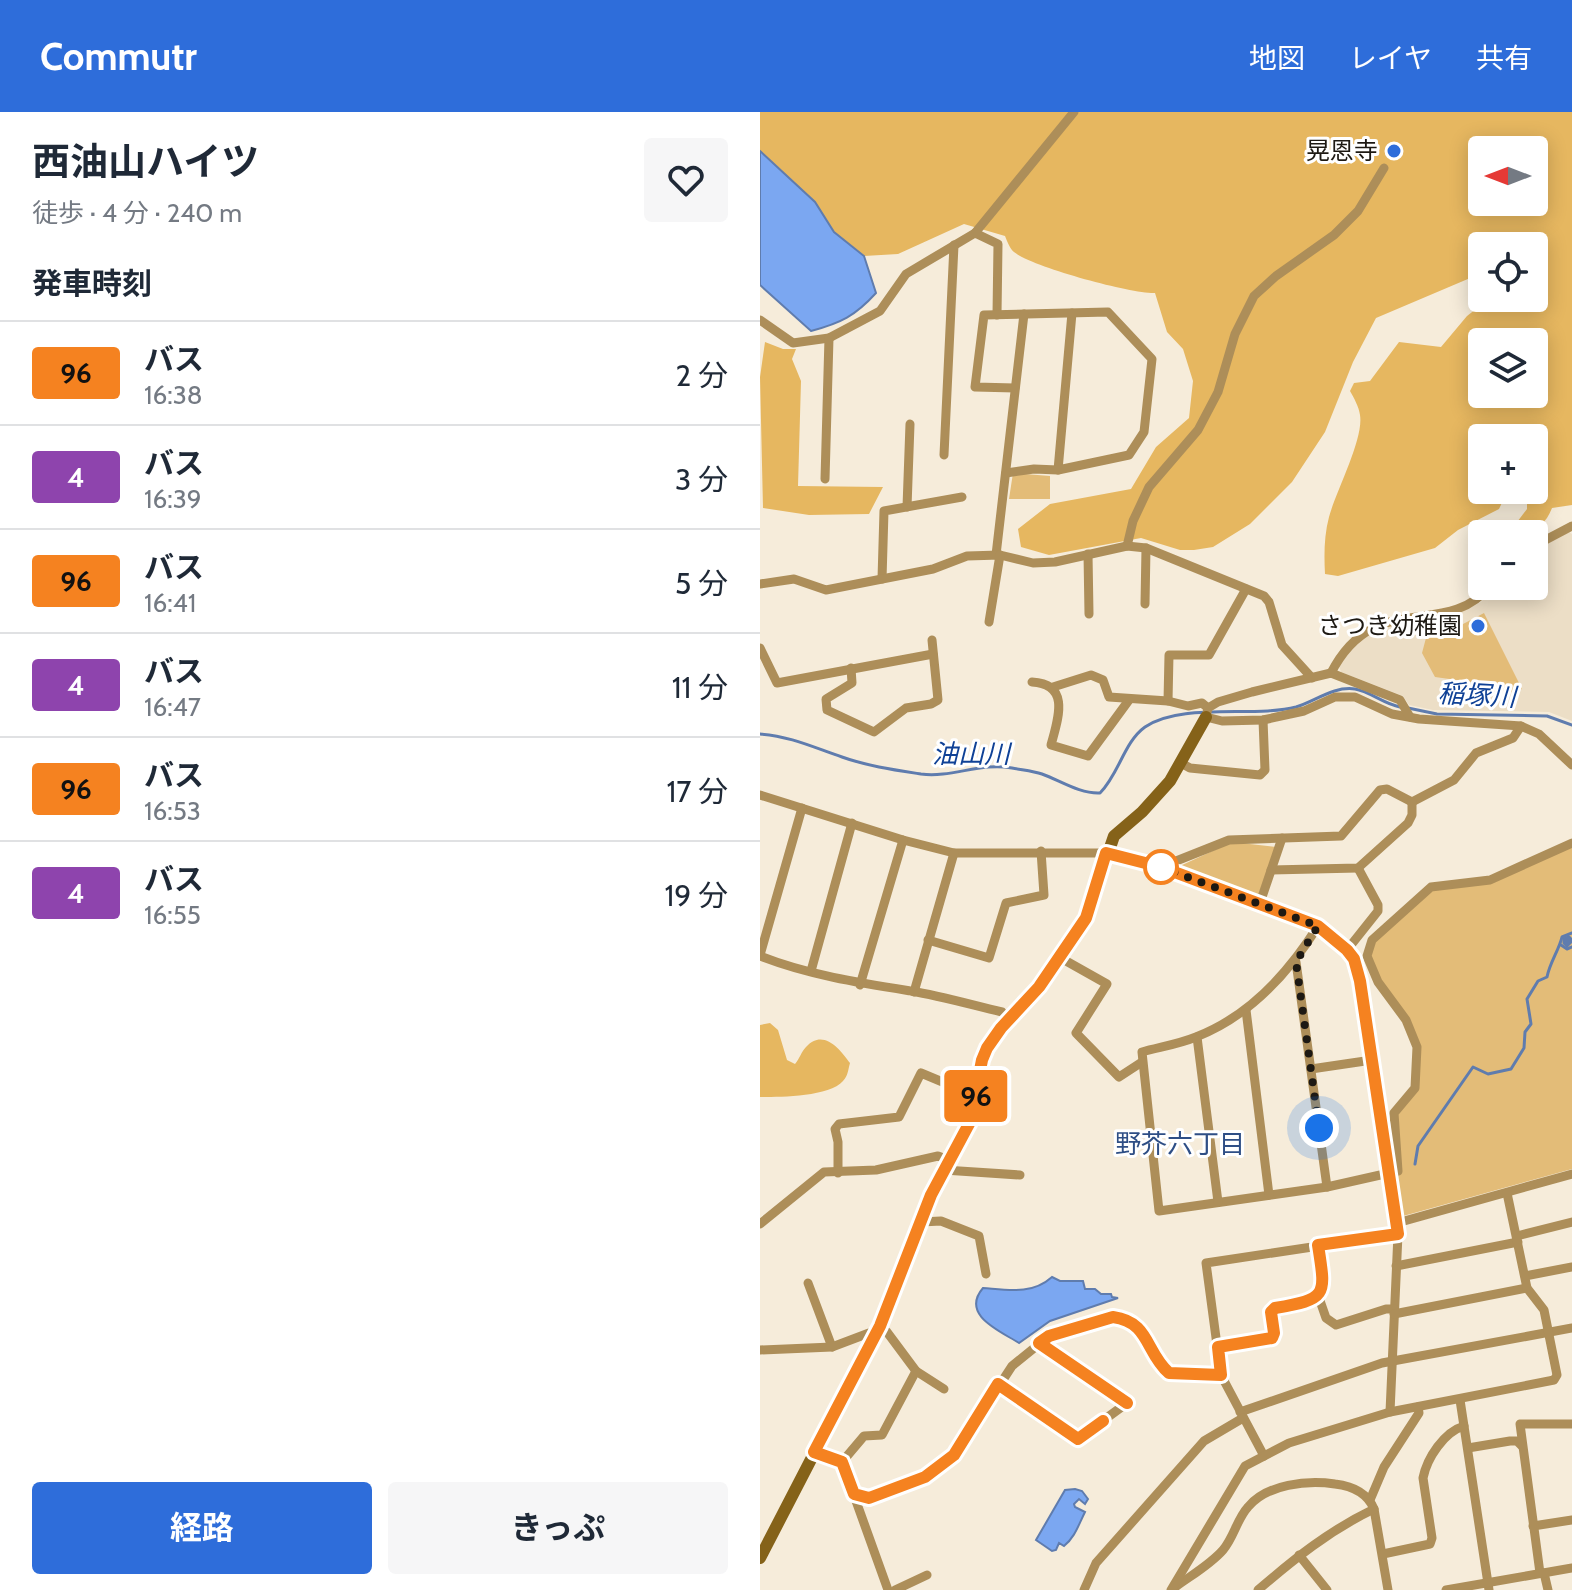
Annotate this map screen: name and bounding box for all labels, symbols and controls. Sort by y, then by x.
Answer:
text: Commutr [40,33,197,80]
text: 地図 [1249,41,1305,75]
text: レイヤ [1349,41,1432,75]
text: 共有 [1476,41,1532,75]
place label: 晃恩寺 [1306,136,1378,165]
north arrow [1468,136,1548,216]
map controls [1468,136,1548,600]
text: 西油山ハイツ [32,138,259,185]
button: heart [644,138,728,222]
marker: 晃恩寺 [1385,142,1403,160]
text: 徒歩 · 4 分 · 240 m [32,197,242,229]
button: locate [1468,232,1548,312]
text: 発車時刻 [32,265,152,302]
button: layers [1468,328,1548,408]
text: バス [144,341,204,378]
text: 96 [60,356,92,390]
text: 2 分 [676,357,728,394]
text: 16:38 [144,379,202,411]
button: + [1468,424,1548,504]
text: バス [144,445,204,482]
text: 4 [67,460,85,494]
text: 3 分 [675,461,728,498]
text: 16:39 [144,483,202,515]
button: − [1468,520,1548,600]
text: バス [144,549,204,586]
text: 96 [60,564,92,598]
text: 5 分 [675,565,728,602]
text: 16:41 [144,587,196,619]
place label: さつき幼稚園 [1318,611,1462,640]
marker: さつき幼稚園 [1469,617,1487,635]
text: バス [144,653,204,690]
text: 4 [67,668,85,702]
text: 11 分 [672,669,728,706]
water label: 稲塚川 [1437,677,1520,713]
text: 16:47 [144,691,201,723]
water label: 油山川 [932,738,1013,770]
text: バス [144,757,204,794]
text: 96 [60,772,92,806]
text: 17 分 [666,773,728,810]
text: 16:53 [144,795,201,827]
unlabelled marker [1144,850,1178,884]
text: バス [144,861,204,898]
text: 4 [67,876,85,910]
text: 19 分 [664,877,728,914]
text: 16:55 [144,899,201,931]
line badge: 96 [940,1070,1012,1122]
text: 96 [960,1079,992,1113]
your location [1299,1108,1339,1148]
district label: 野芥六丁目 [1115,1128,1245,1160]
button: 経路 [32,1482,372,1574]
button: きっぷ [388,1482,728,1574]

